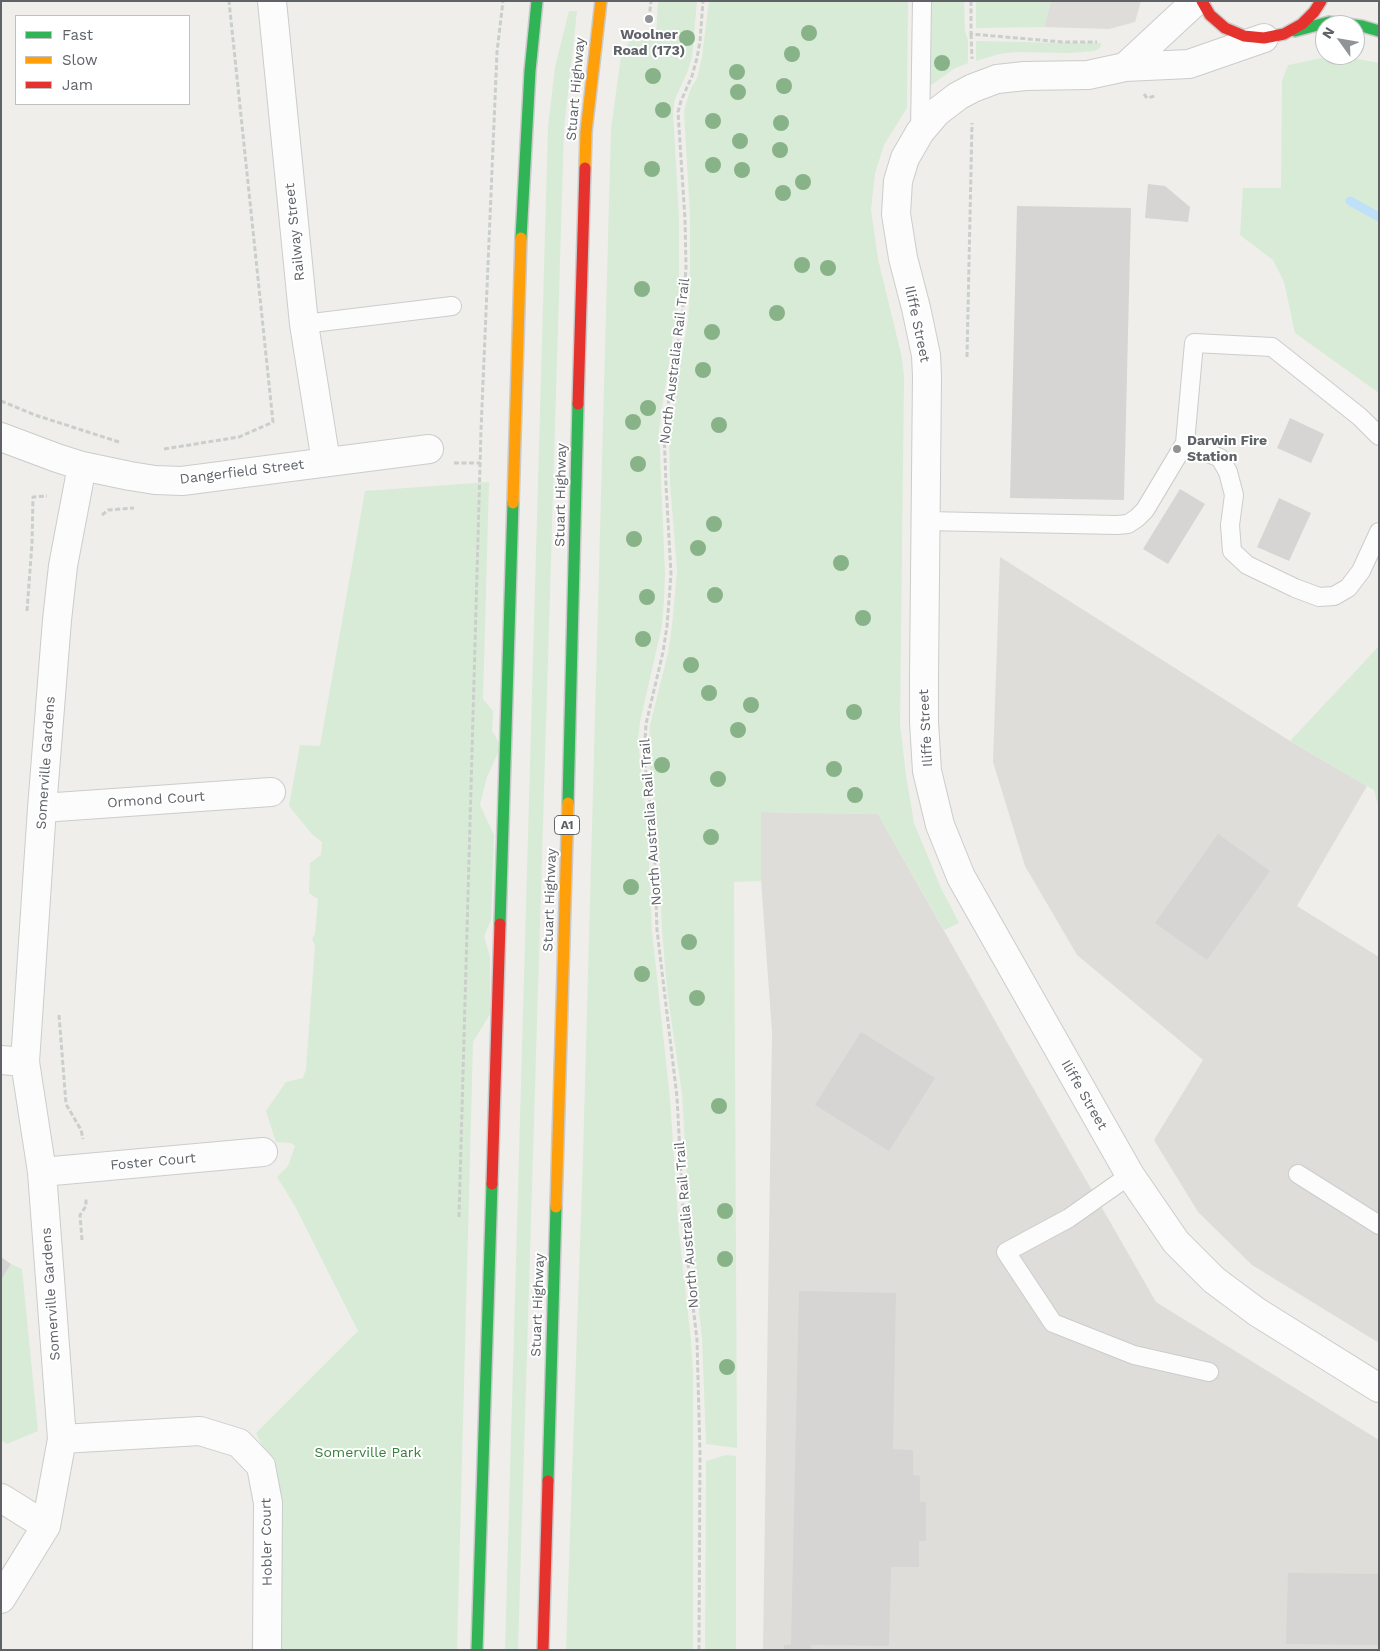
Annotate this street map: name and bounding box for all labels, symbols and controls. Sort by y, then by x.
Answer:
marker: Woolner Road (173) [643,13,655,25]
legend [15,15,190,105]
north arrow [1315,15,1365,65]
text: N [1319,24,1338,41]
text: Fast [62,26,93,44]
place label: Woolner Road (173) [613,27,685,59]
street label: Stuart Highway [563,37,589,141]
text: Slow [62,51,98,69]
text: Jam [62,76,93,94]
street label: Railway Street [282,182,308,282]
street label: North Australia Rail Trail [656,277,694,445]
street label: Iliffe Street [901,284,933,364]
place label: Darwin Fire Station [1187,433,1267,466]
street label: Stuart Highway [552,443,570,547]
marker: Darwin Fire Station [1171,443,1183,455]
street label: Dangerfield Street [179,456,305,488]
street label: Iliffe Street [916,689,936,767]
street label: Somerville Gardens [33,696,59,830]
street label: North Australia Rail Trail [637,738,665,906]
street label: Ormond Court [107,788,205,812]
road number: A1 [554,816,580,834]
street label: Stuart Highway [540,848,560,952]
street label: Iliffe Street [1057,1057,1111,1133]
street label: North Australia Rail Trail [671,1141,703,1309]
street label: Foster Court [110,1150,196,1174]
street label: Somerville Gardens [38,1227,64,1361]
street label: Stuart Highway [528,1253,548,1357]
park label: Somerville Park [314,1445,422,1461]
street label: Hobler Court [258,1498,276,1586]

